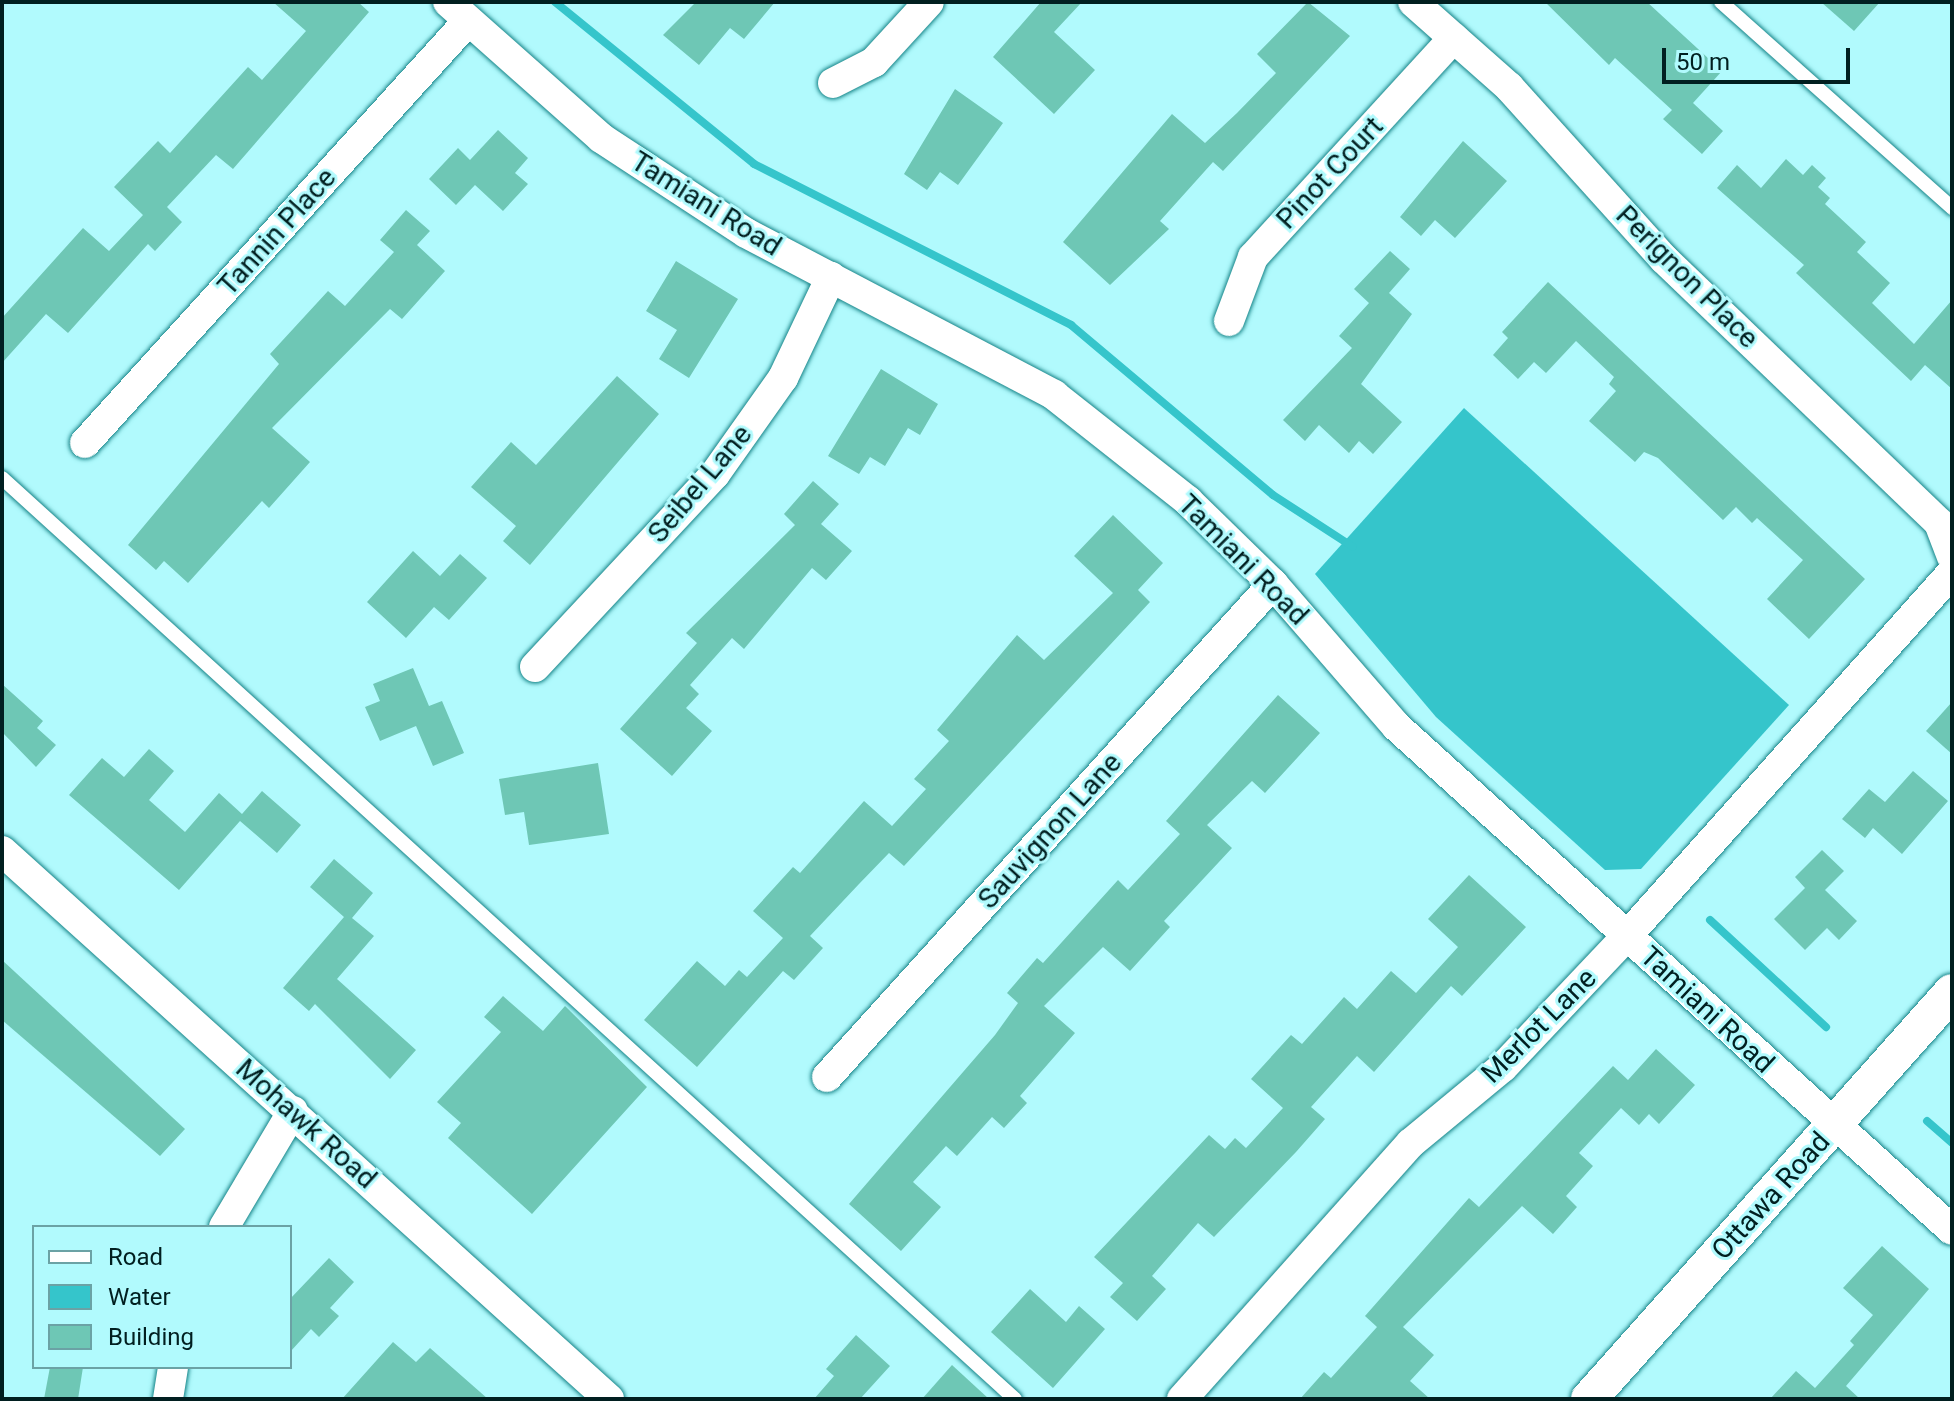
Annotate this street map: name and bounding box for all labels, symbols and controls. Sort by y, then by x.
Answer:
scale bar [1666,32,1854,82]
text: 50 m [1676,48,1730,76]
street label: Pinot Court [1270,110,1390,236]
street label: Tamiani Road [625,145,787,263]
street label: Tannin Place [211,161,343,303]
street label: Perignon Place [1609,199,1765,355]
street label: Seibel Lane [641,418,759,550]
street label: Tamiani Road [1171,488,1315,632]
street label: Sauvignon Lane [971,746,1129,916]
street label: Tamiani Road [1633,940,1781,1080]
street label: Merlot Lane [1475,962,1603,1090]
street label: Mohawk Road [229,1052,383,1196]
street label: Ottawa Road [1705,1125,1837,1267]
legend [32,1225,292,1369]
text: Road [108,1243,163,1271]
text: Water [108,1283,171,1311]
text: Building [108,1323,194,1351]

